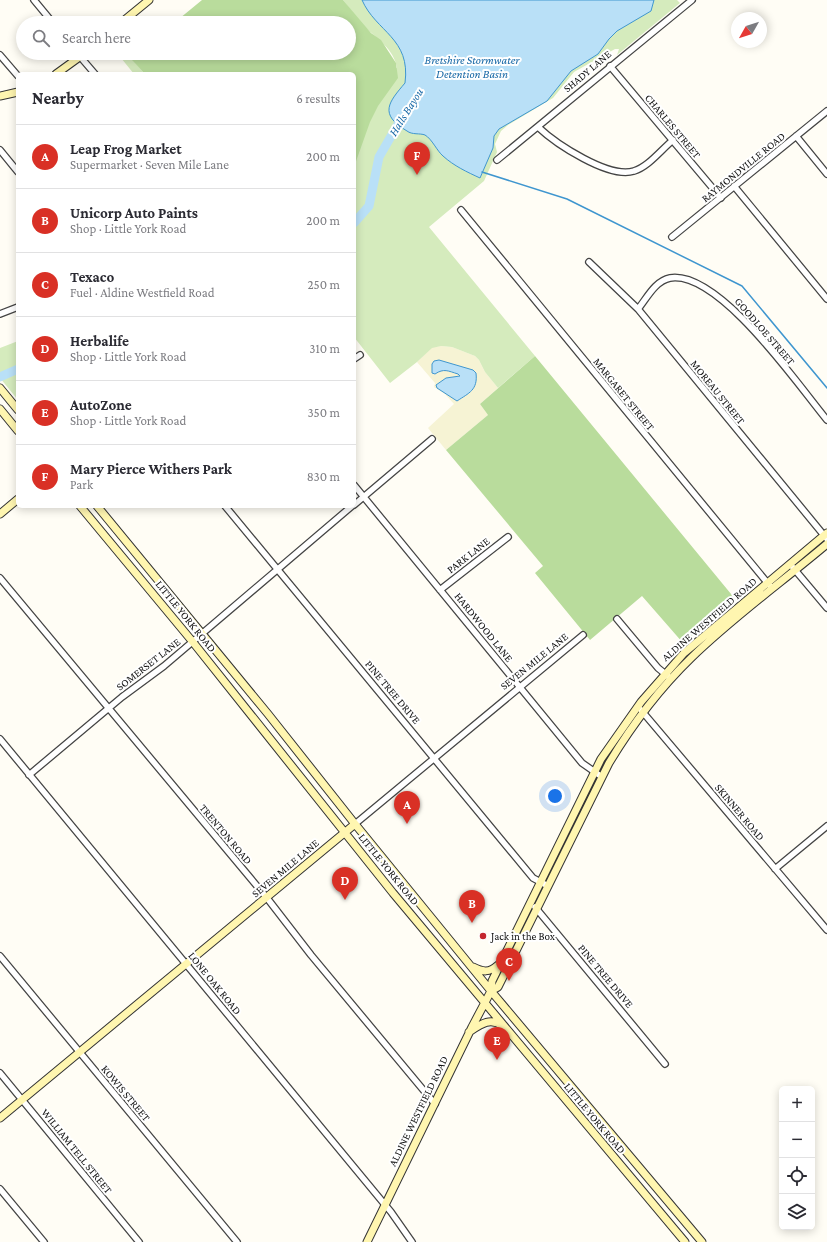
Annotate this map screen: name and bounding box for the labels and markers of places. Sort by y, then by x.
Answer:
pin: F [404,142,430,175]
pin: A [394,791,420,824]
pin: D [332,867,358,900]
pin: B [459,890,485,923]
place label: Jack in the Box [490,930,555,943]
marker: Jack in the Box [478,931,488,941]
pin: C [496,948,522,981]
pin: E [484,1027,510,1060]

